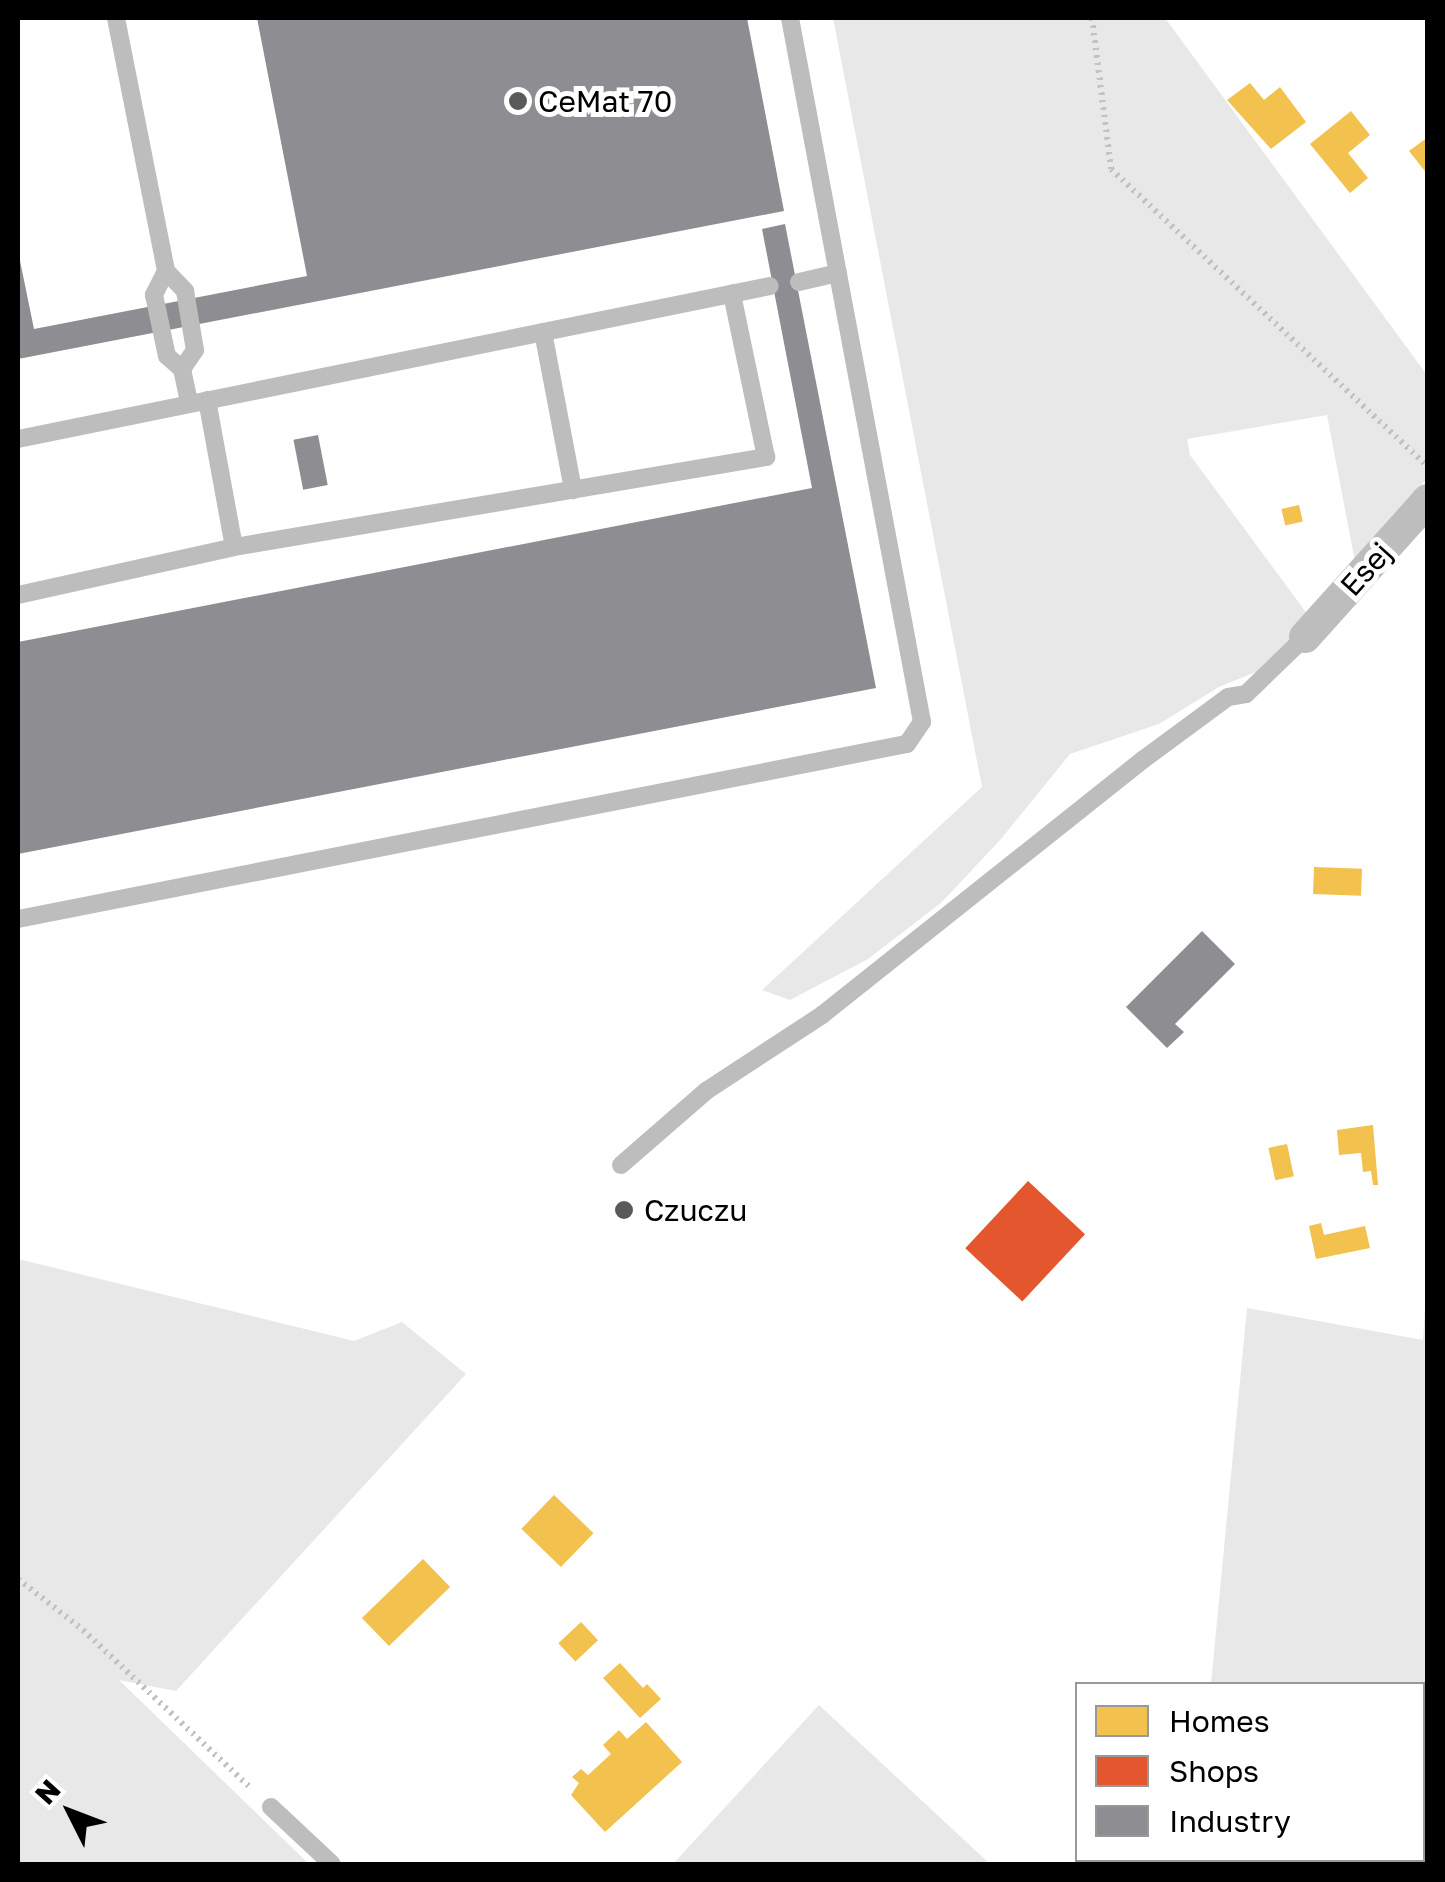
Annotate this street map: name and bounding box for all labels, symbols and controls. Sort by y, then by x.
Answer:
place label: CeMat 70 [538,83,672,119]
marker: CeMat 70 [507,90,529,112]
street label: Esej [1333,535,1399,603]
place label: Czuczu [644,1192,747,1228]
marker: Czuczu [613,1199,635,1221]
legend [1075,1682,1425,1862]
text: Homes [1169,1703,1270,1739]
text: Shops [1169,1753,1259,1789]
north arrow [20,1762,120,1862]
text: N [28,1773,67,1811]
text: Industry [1169,1803,1291,1839]

